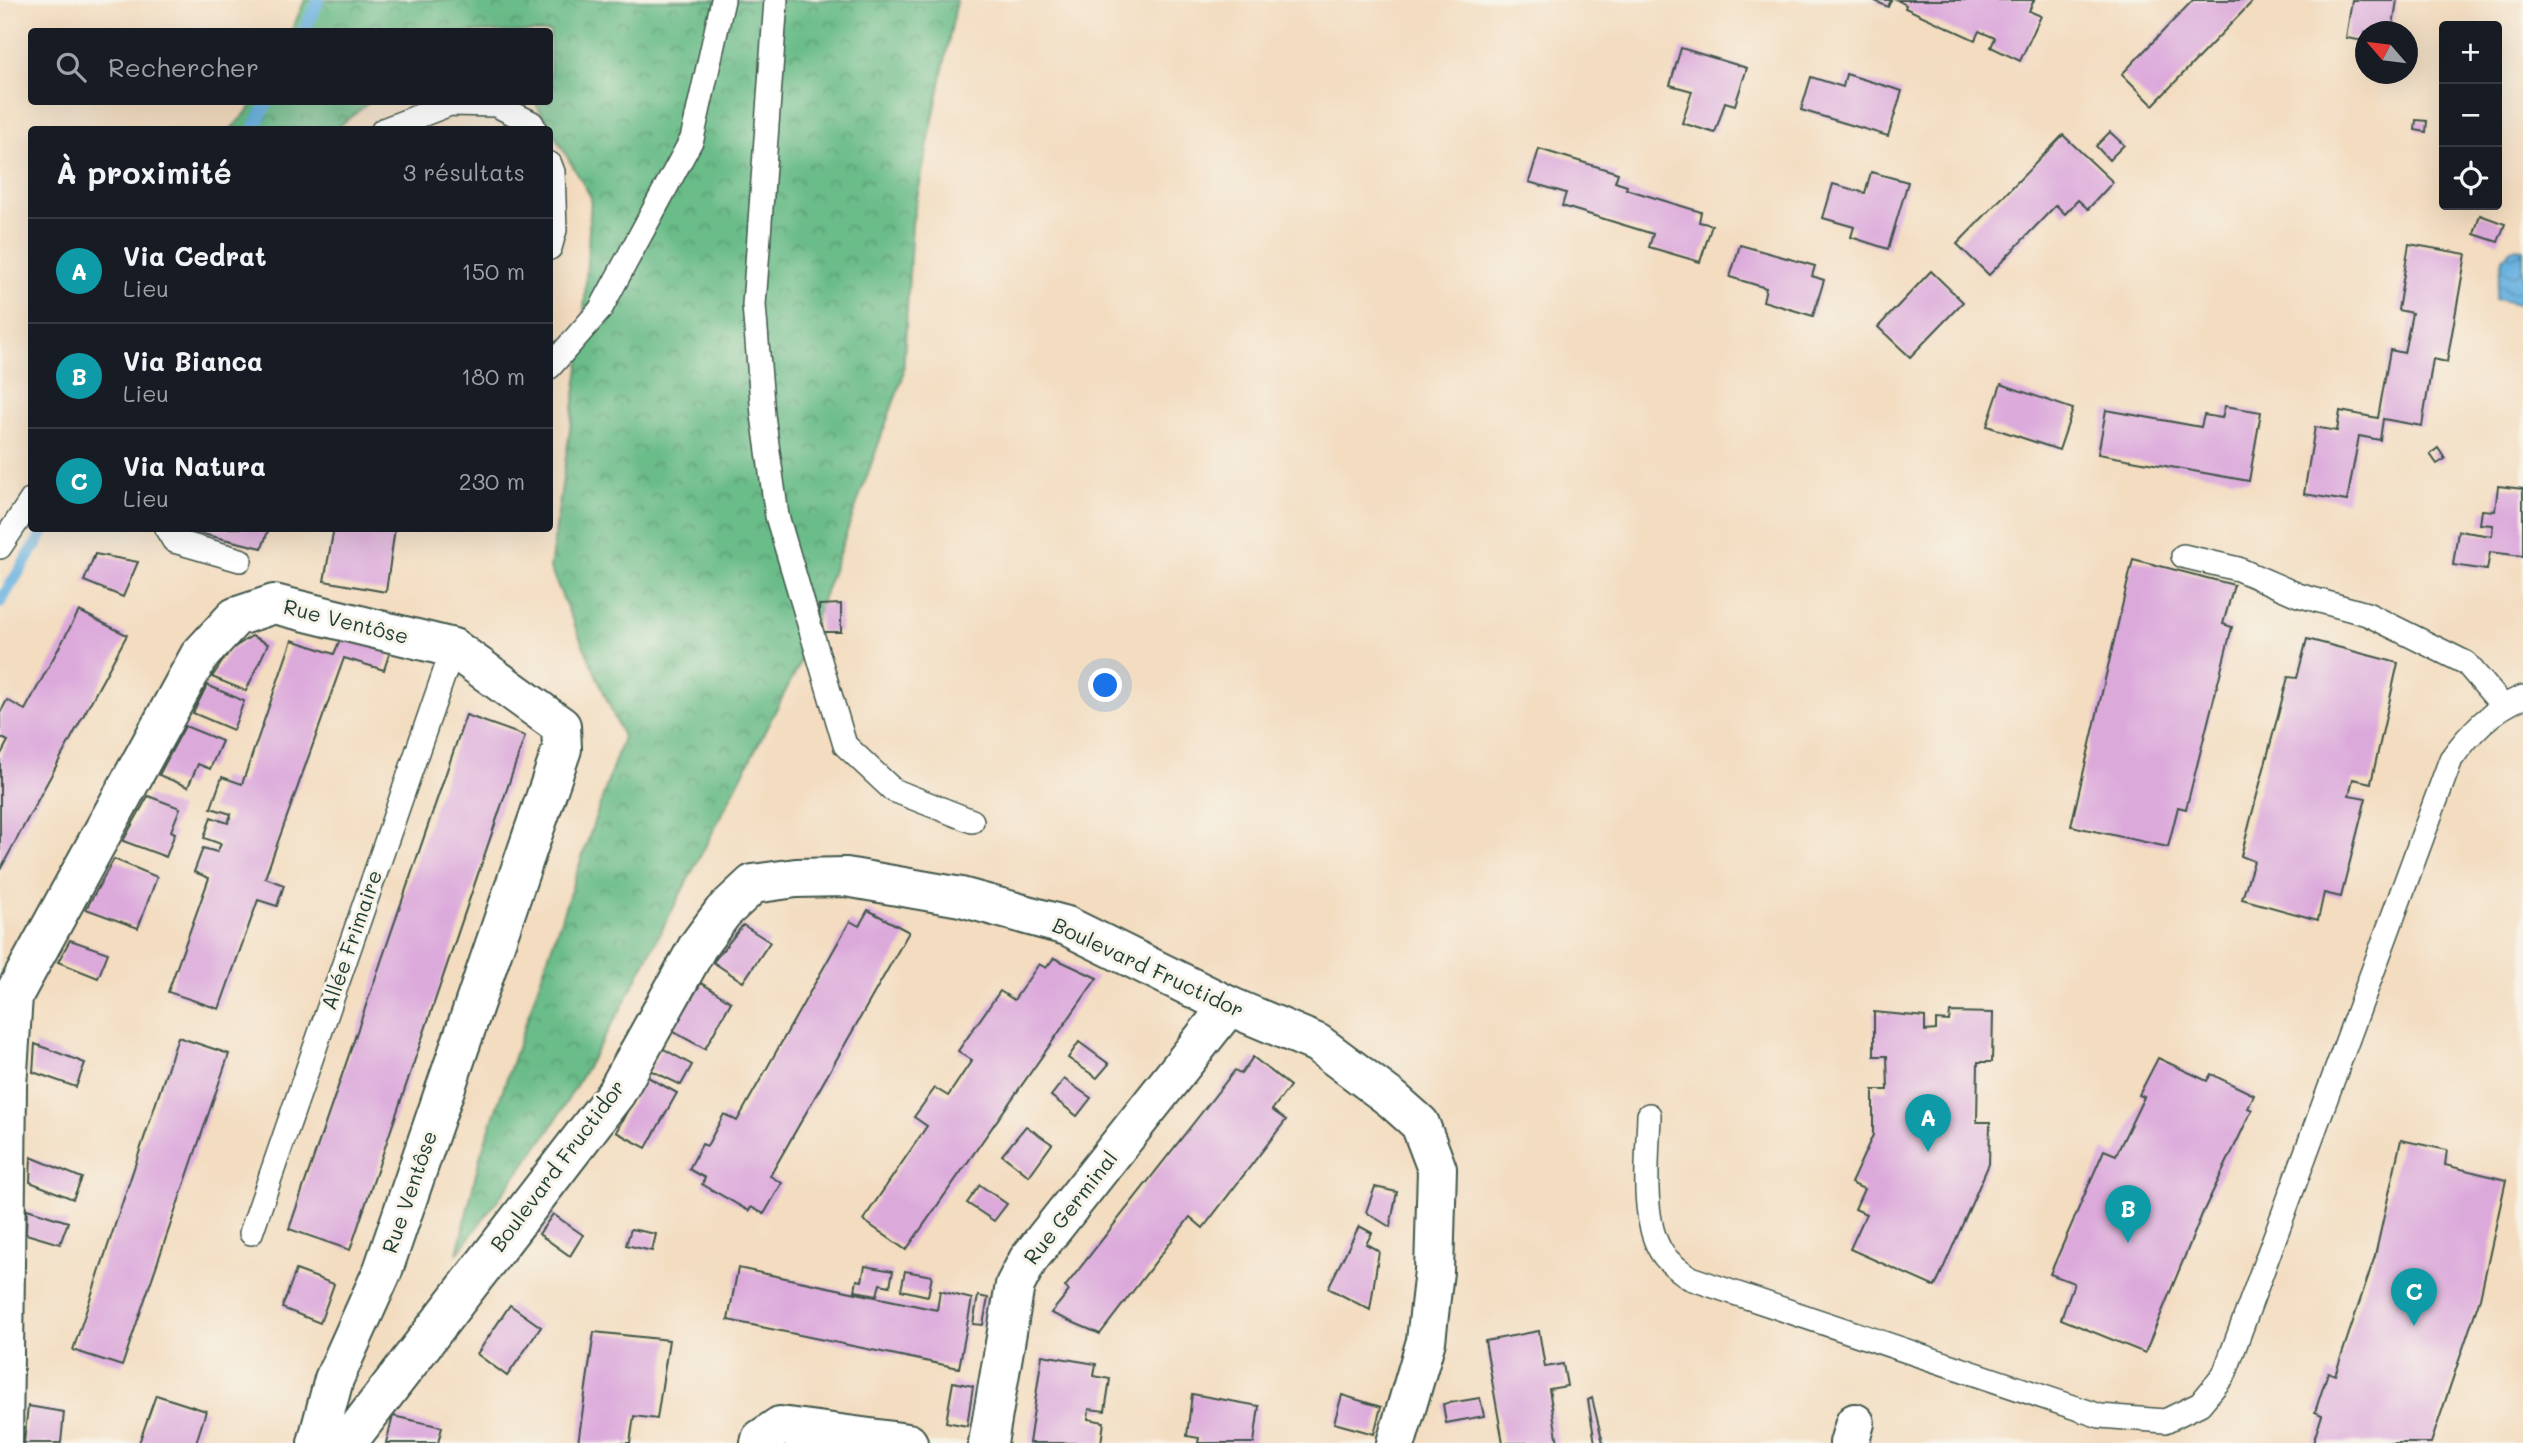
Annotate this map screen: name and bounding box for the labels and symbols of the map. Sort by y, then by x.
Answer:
north arrow [2355,21,2418,84]
street label: Rue Ventôse [281,592,412,649]
your location [1088,668,1122,702]
street label: Allée Frimaire [314,866,387,1013]
street label: Boulevard Fructidor [1049,910,1249,1023]
street label: Boulevard Fructidor [483,1074,630,1256]
pin: A [1905,1094,1951,1152]
street label: Rue Ventôse [375,1127,442,1256]
street label: Rue Germinal [1017,1145,1123,1269]
pin: B [2105,1185,2151,1243]
pin: C [2391,1268,2437,1326]

